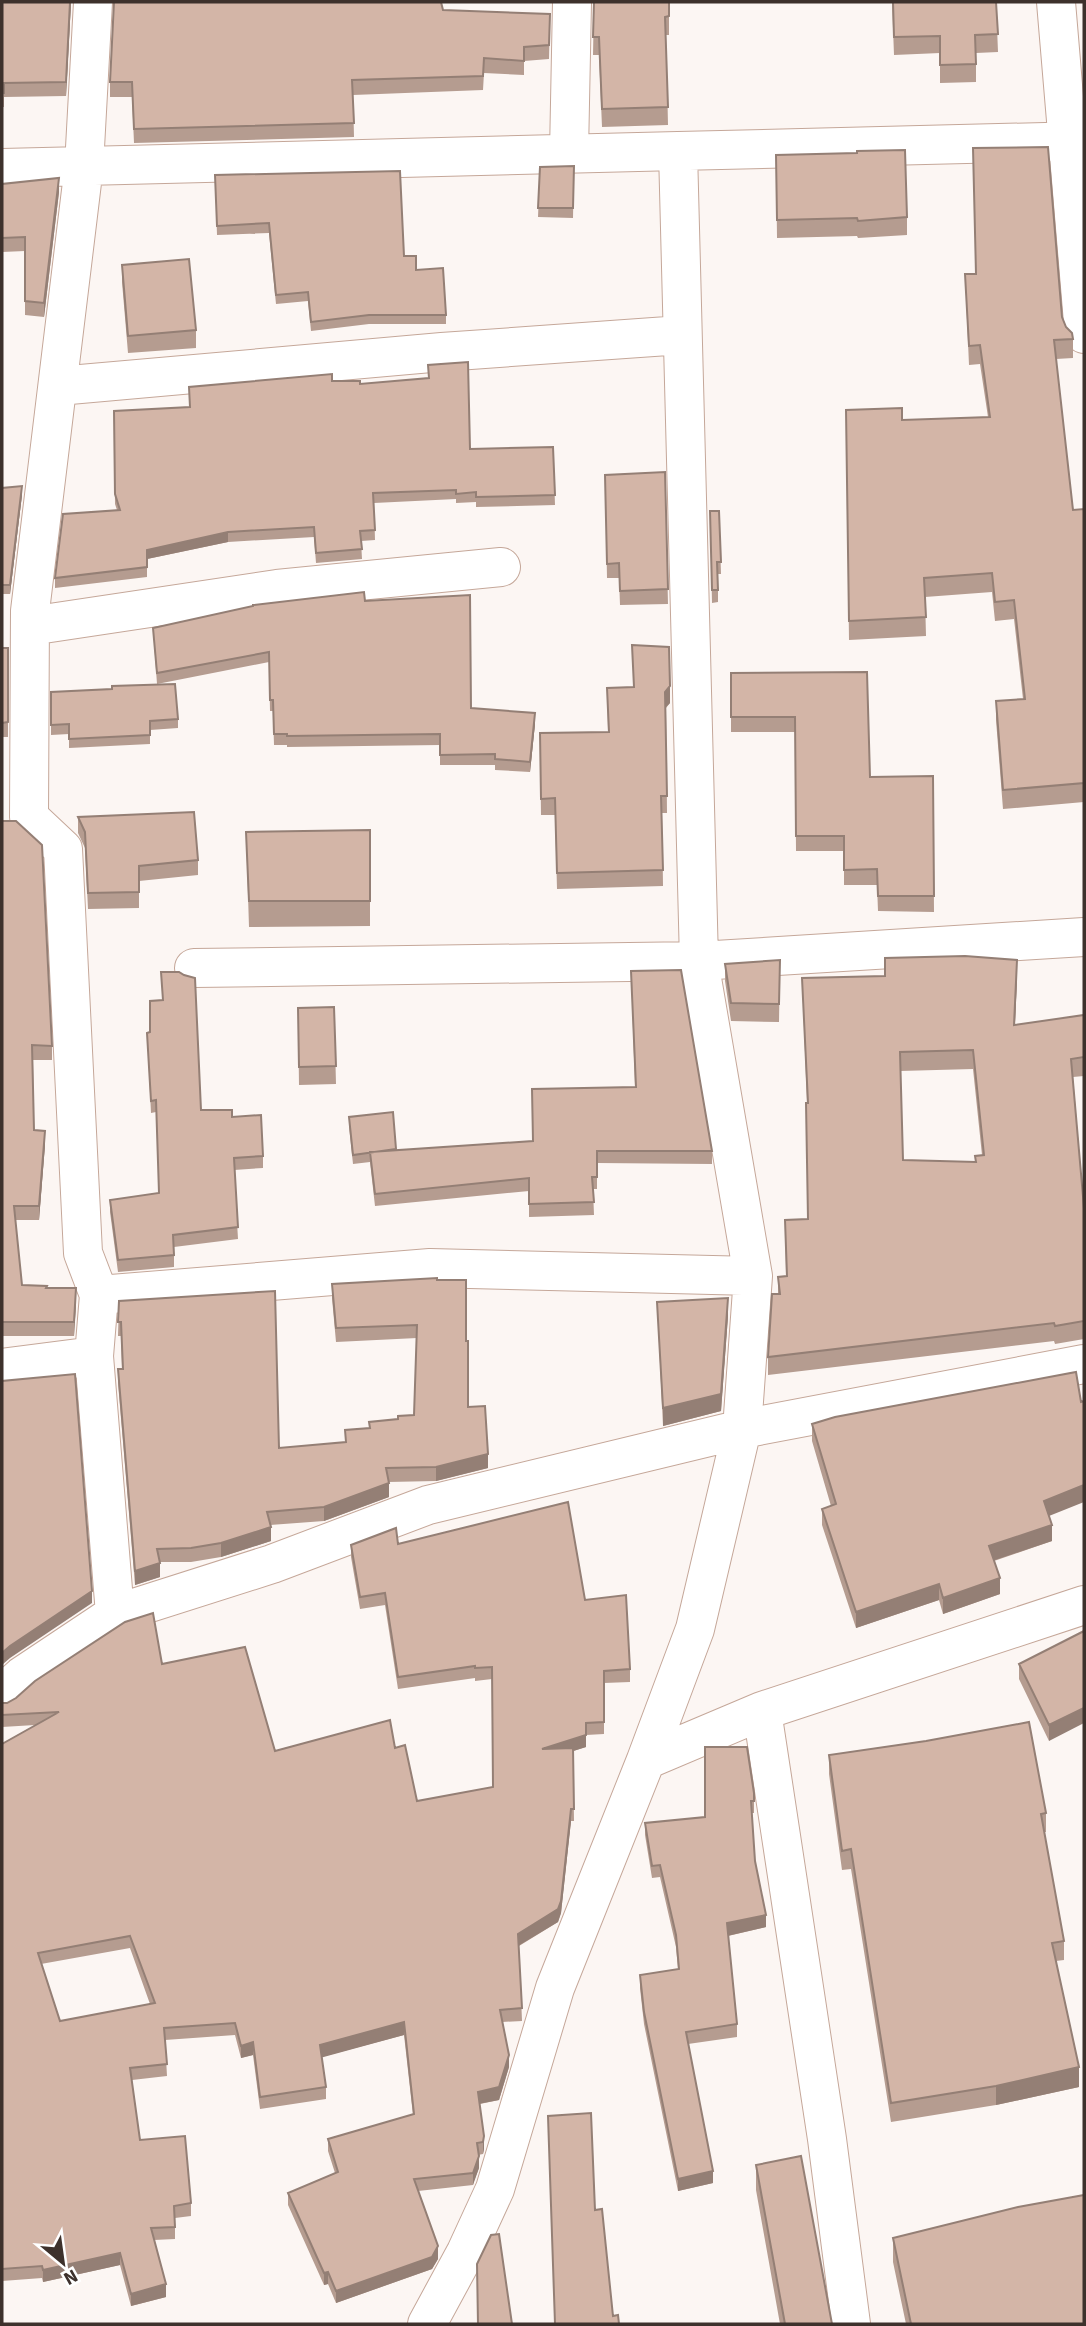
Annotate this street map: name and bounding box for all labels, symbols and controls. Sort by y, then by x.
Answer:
north arrow [28,2228,98,2298]
text: N [58,2262,83,2291]

